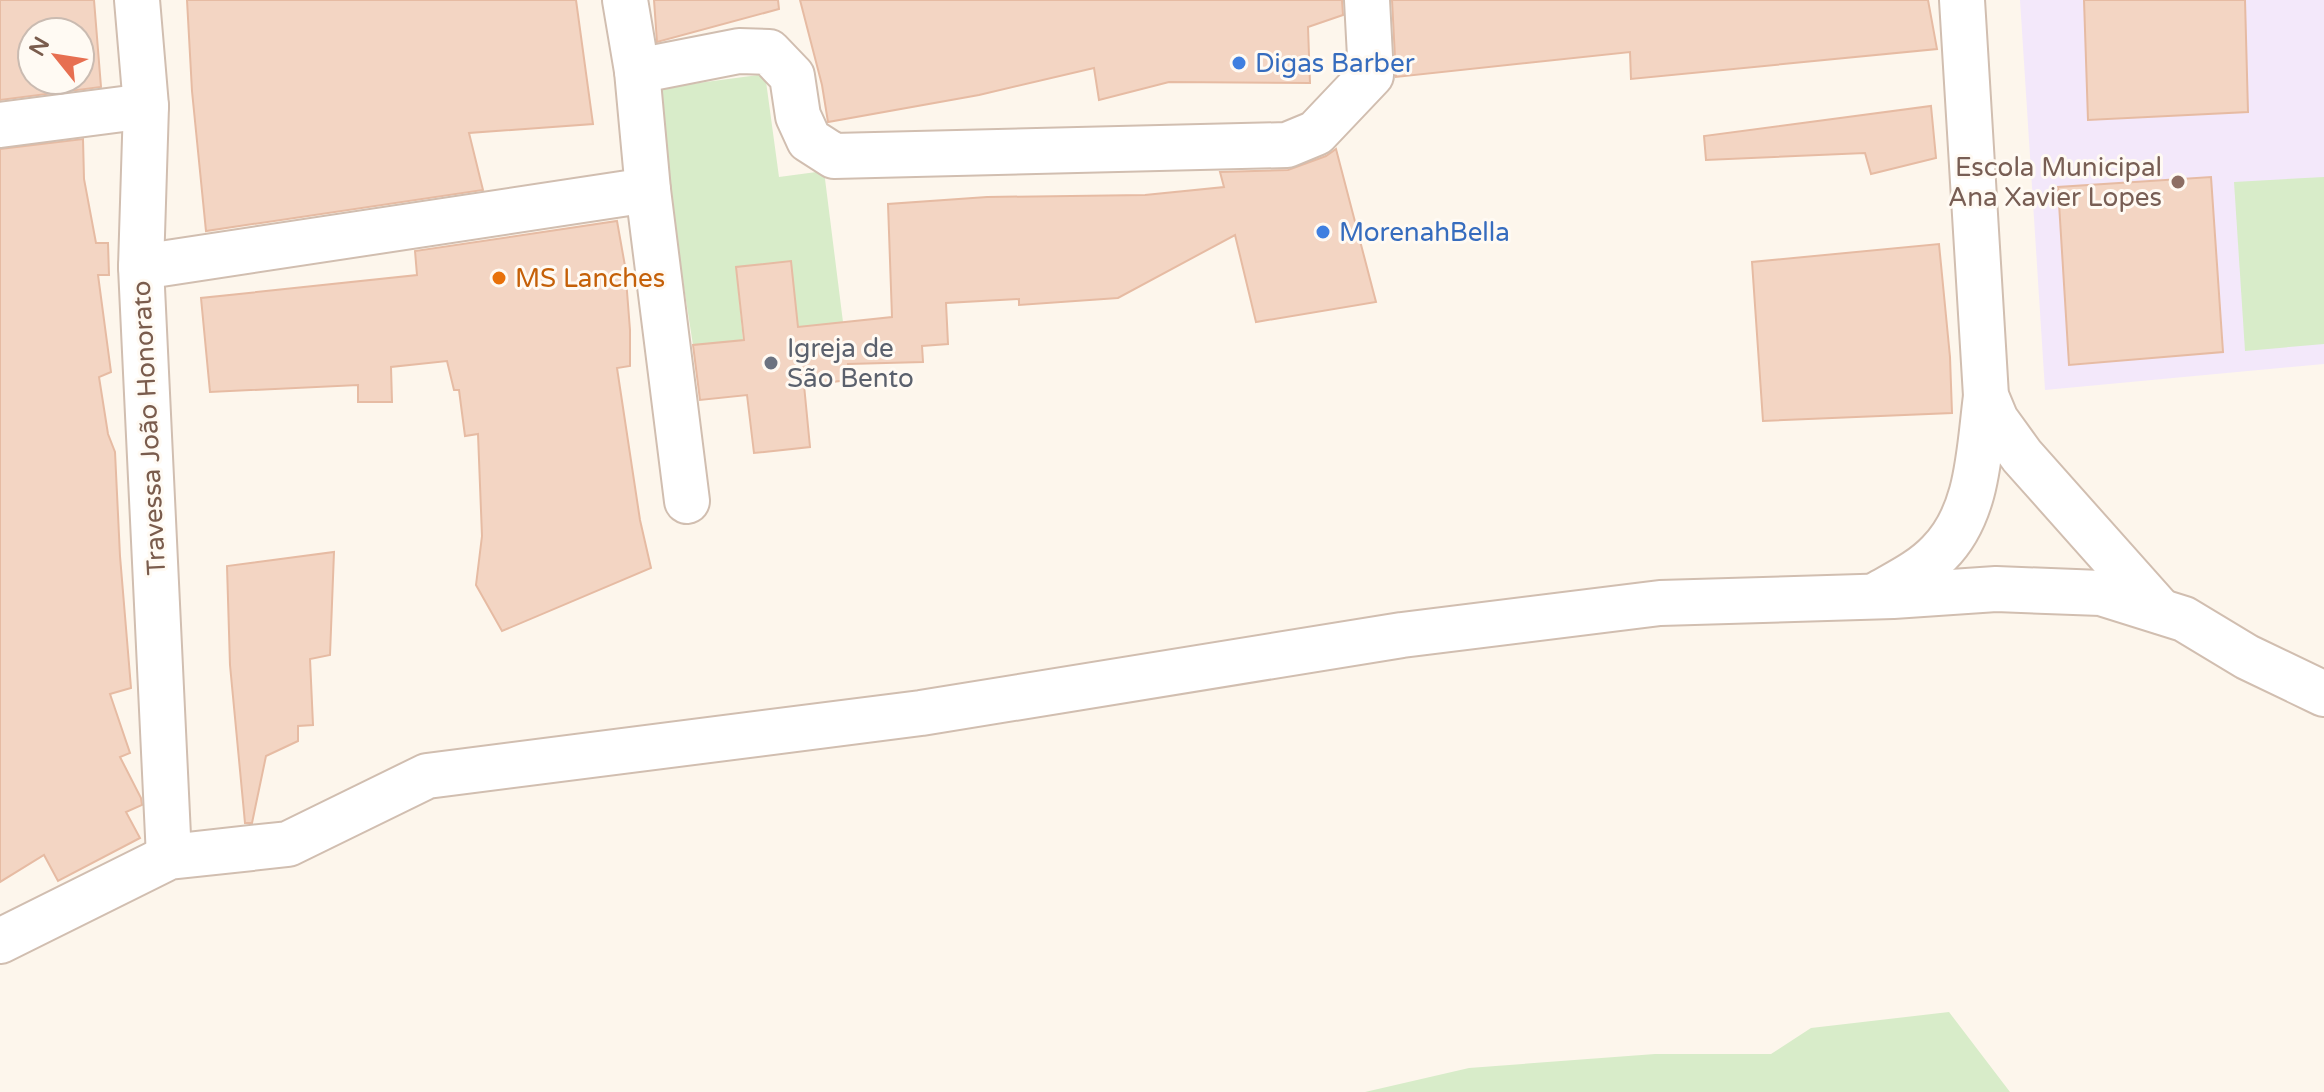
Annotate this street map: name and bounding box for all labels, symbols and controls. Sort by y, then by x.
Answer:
north arrow [16,16,96,96]
text: N [24,32,55,61]
place label: Digas Barber [1255,48,1415,79]
marker: Digas Barber [1230,54,1248,72]
place label: Escola Municipal Ana Xavier Lopes [1948,152,2162,213]
marker: Escola Municipal Ana Xavier Lopes [2169,173,2187,191]
place label: MorenahBella [1339,217,1510,248]
marker: MorenahBella [1314,223,1332,241]
place label: MS Lanches [515,263,665,294]
marker: MS Lanches [490,269,508,287]
street label: Travessa João Honorato [126,280,172,576]
place label: Igreja de São Bento [787,333,914,394]
marker: Igreja de São Bento [762,354,780,372]

